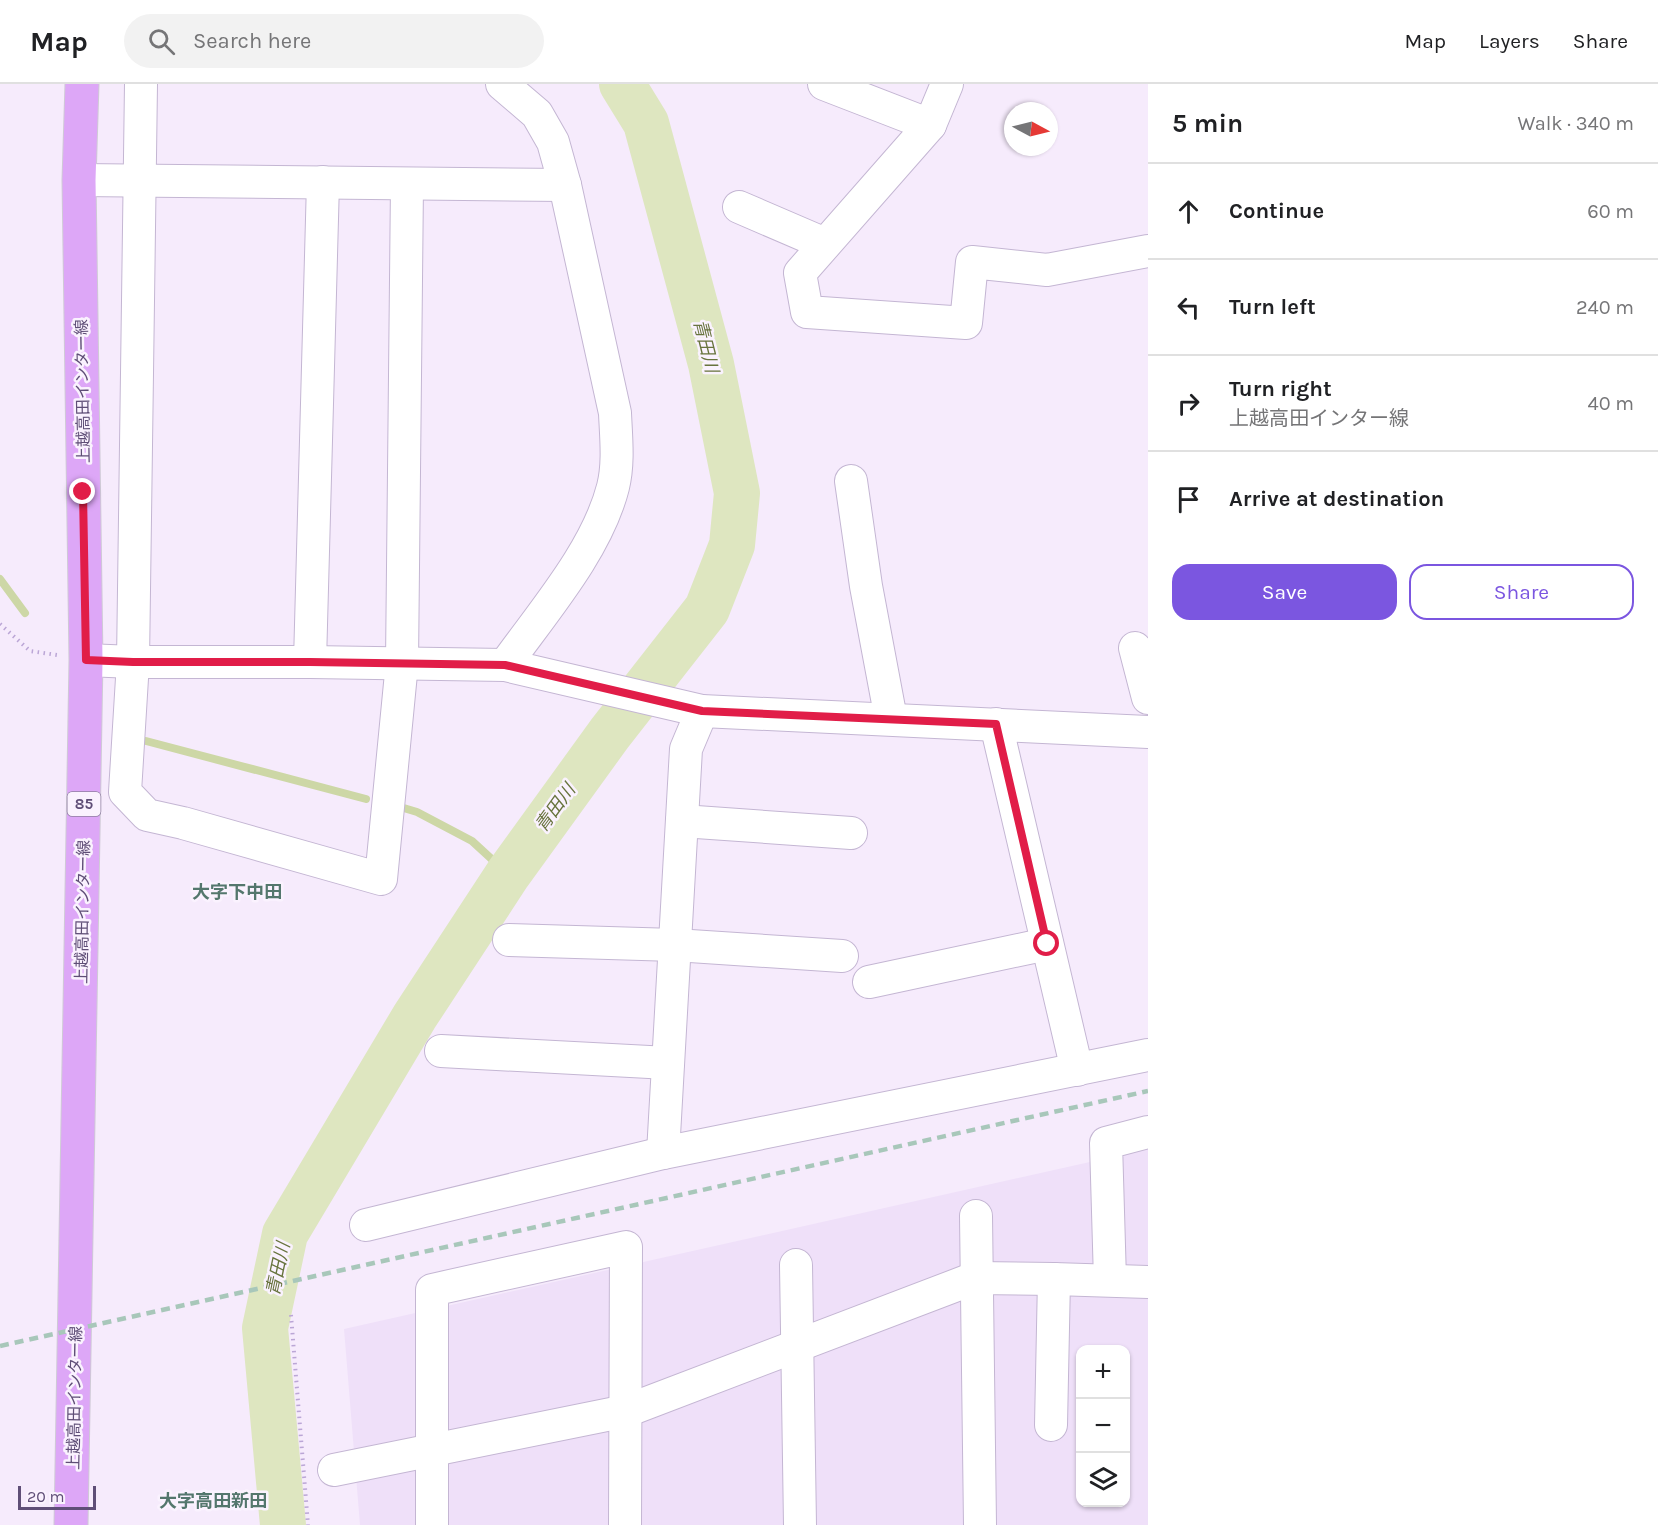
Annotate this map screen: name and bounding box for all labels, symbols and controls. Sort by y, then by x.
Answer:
search box [124,14,544,68]
text: Map [30,25,88,58]
icon: search [145,25,178,58]
text: Search here [193,28,311,54]
text: Map [1404,29,1446,53]
text: Layers [1479,29,1540,53]
text: Share [1573,29,1628,53]
north arrow [1004,102,1058,156]
text: 5 min [1172,108,1243,139]
text: Walk · 340 m [1518,112,1634,135]
icon: ahead [1172,195,1205,228]
text: Continue [1229,198,1324,224]
text: 60 m [1587,200,1634,223]
icon: left [1172,291,1205,324]
text: Turn left [1229,294,1316,320]
text: 240 m [1576,296,1634,319]
water label: 青田川 [689,317,724,377]
street label: 上越高田インター線 [72,319,93,463]
text: Turn right [1229,376,1332,402]
icon: right [1172,387,1205,420]
text: 40 m [1588,392,1634,415]
text: 上越高田インター線 [1229,407,1409,430]
route end [69,478,95,504]
icon: arrive [1172,483,1205,516]
text: Arrive at destination [1229,486,1444,512]
button: Save [1172,564,1397,620]
button: Share [1409,564,1634,620]
water label: 青田川 [530,778,581,836]
road number: 85 [68,792,100,816]
street label: 上越高田インター線 [72,840,93,984]
district label: 大字下中田 [192,881,282,903]
route start [1033,930,1059,956]
water label: 青田川 [262,1238,295,1298]
street label: 上越高田インター線 [64,1326,85,1470]
map controls [1076,1345,1130,1507]
button: + [1076,1345,1130,1399]
button: − [1076,1399,1130,1453]
button: layers [1076,1453,1130,1507]
scale bar [18,1483,96,1510]
text: 20 m [27,1487,65,1506]
district label: 大字高田新田 [159,1490,267,1512]

